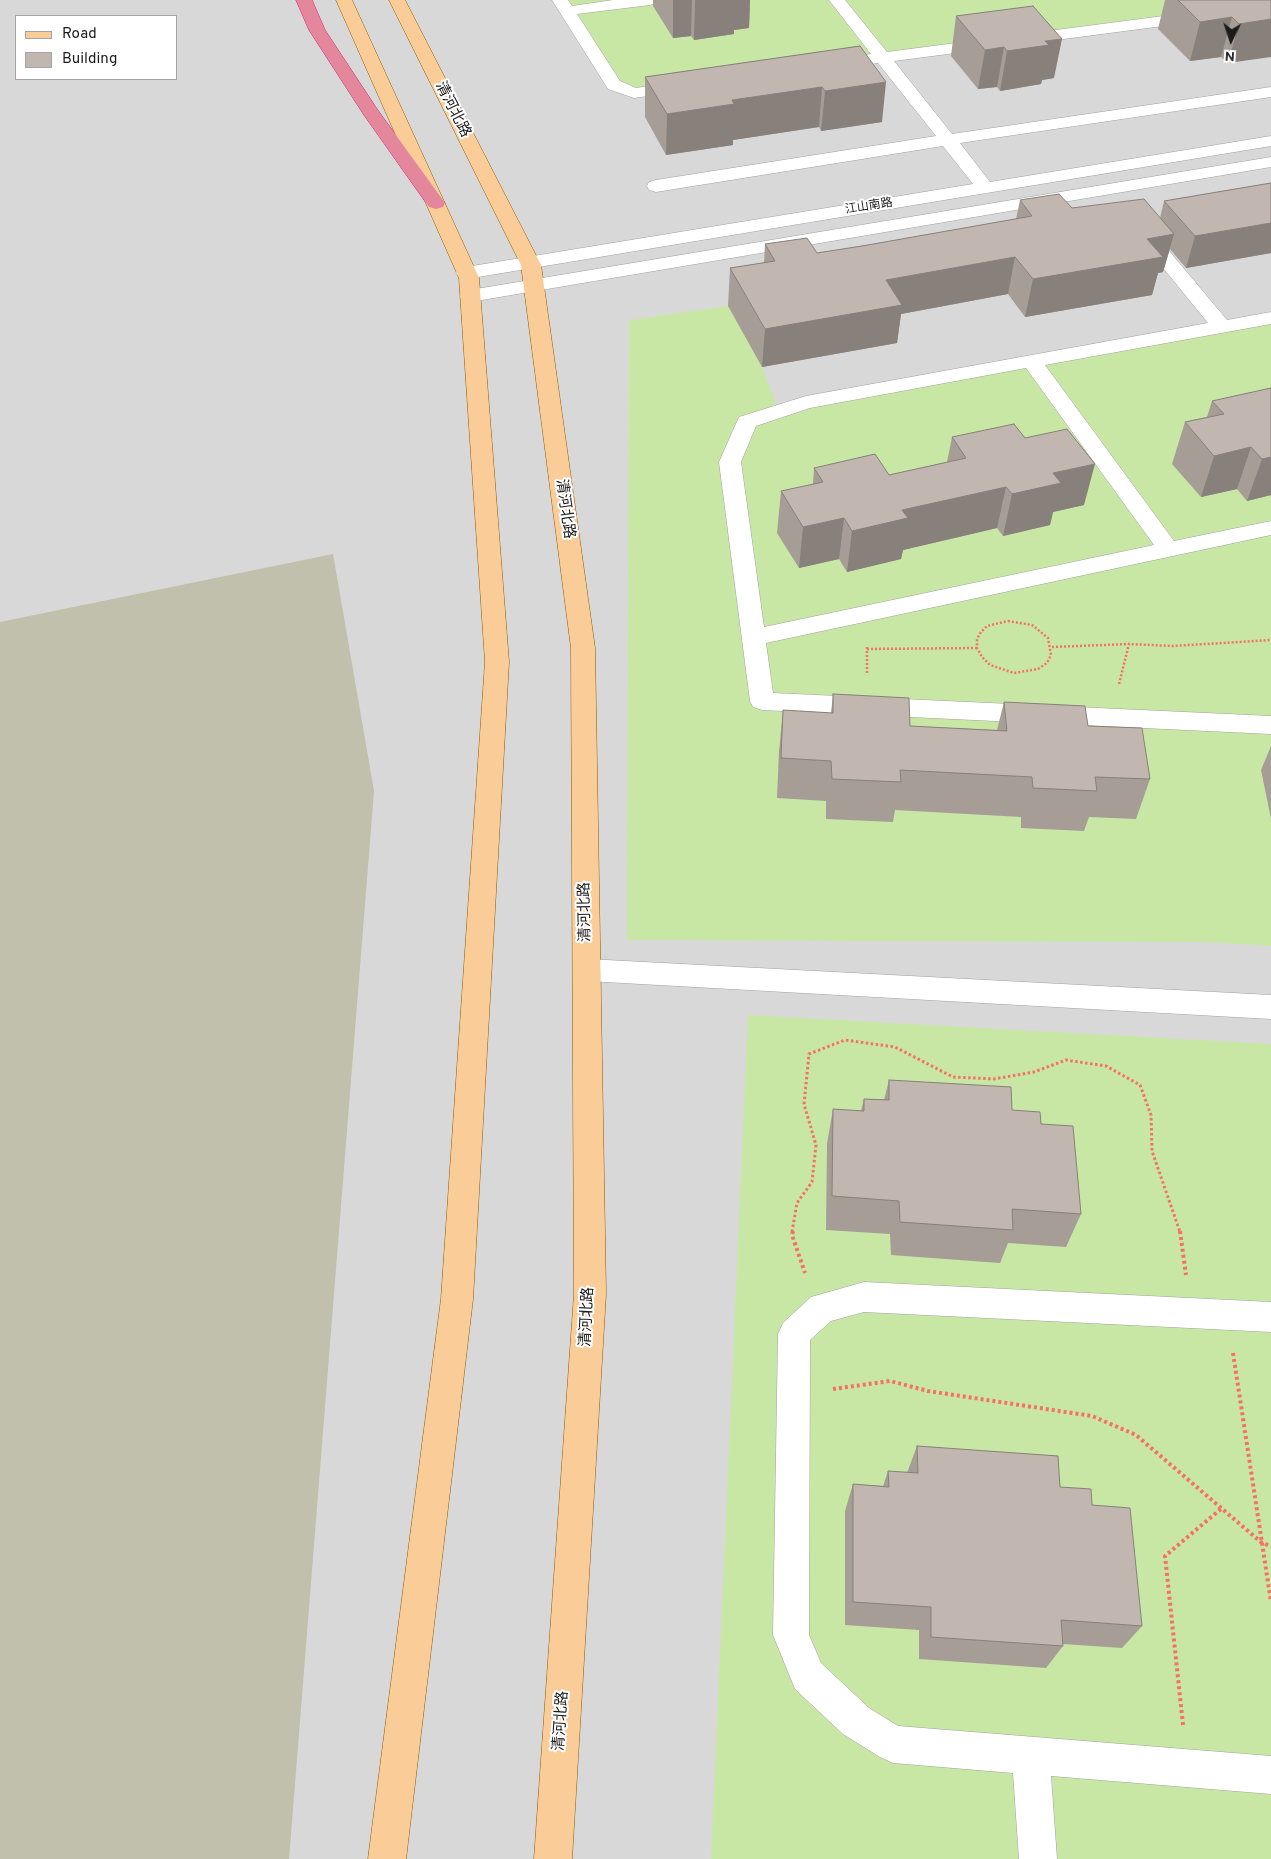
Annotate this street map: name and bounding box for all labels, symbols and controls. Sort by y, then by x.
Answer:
legend [15,15,178,80]
north arrow [1206,15,1256,65]
text: Road [62,25,97,44]
text: N [1224,47,1236,64]
text: Building [62,50,117,69]
street label: 清河北路 [430,79,474,141]
street label: 江山南路 [844,196,894,218]
street label: 清河北路 [551,478,577,540]
street label: 清河北路 [576,882,596,942]
street label: 清河北路 [577,1287,599,1347]
street label: 清河北路 [551,1690,573,1752]

